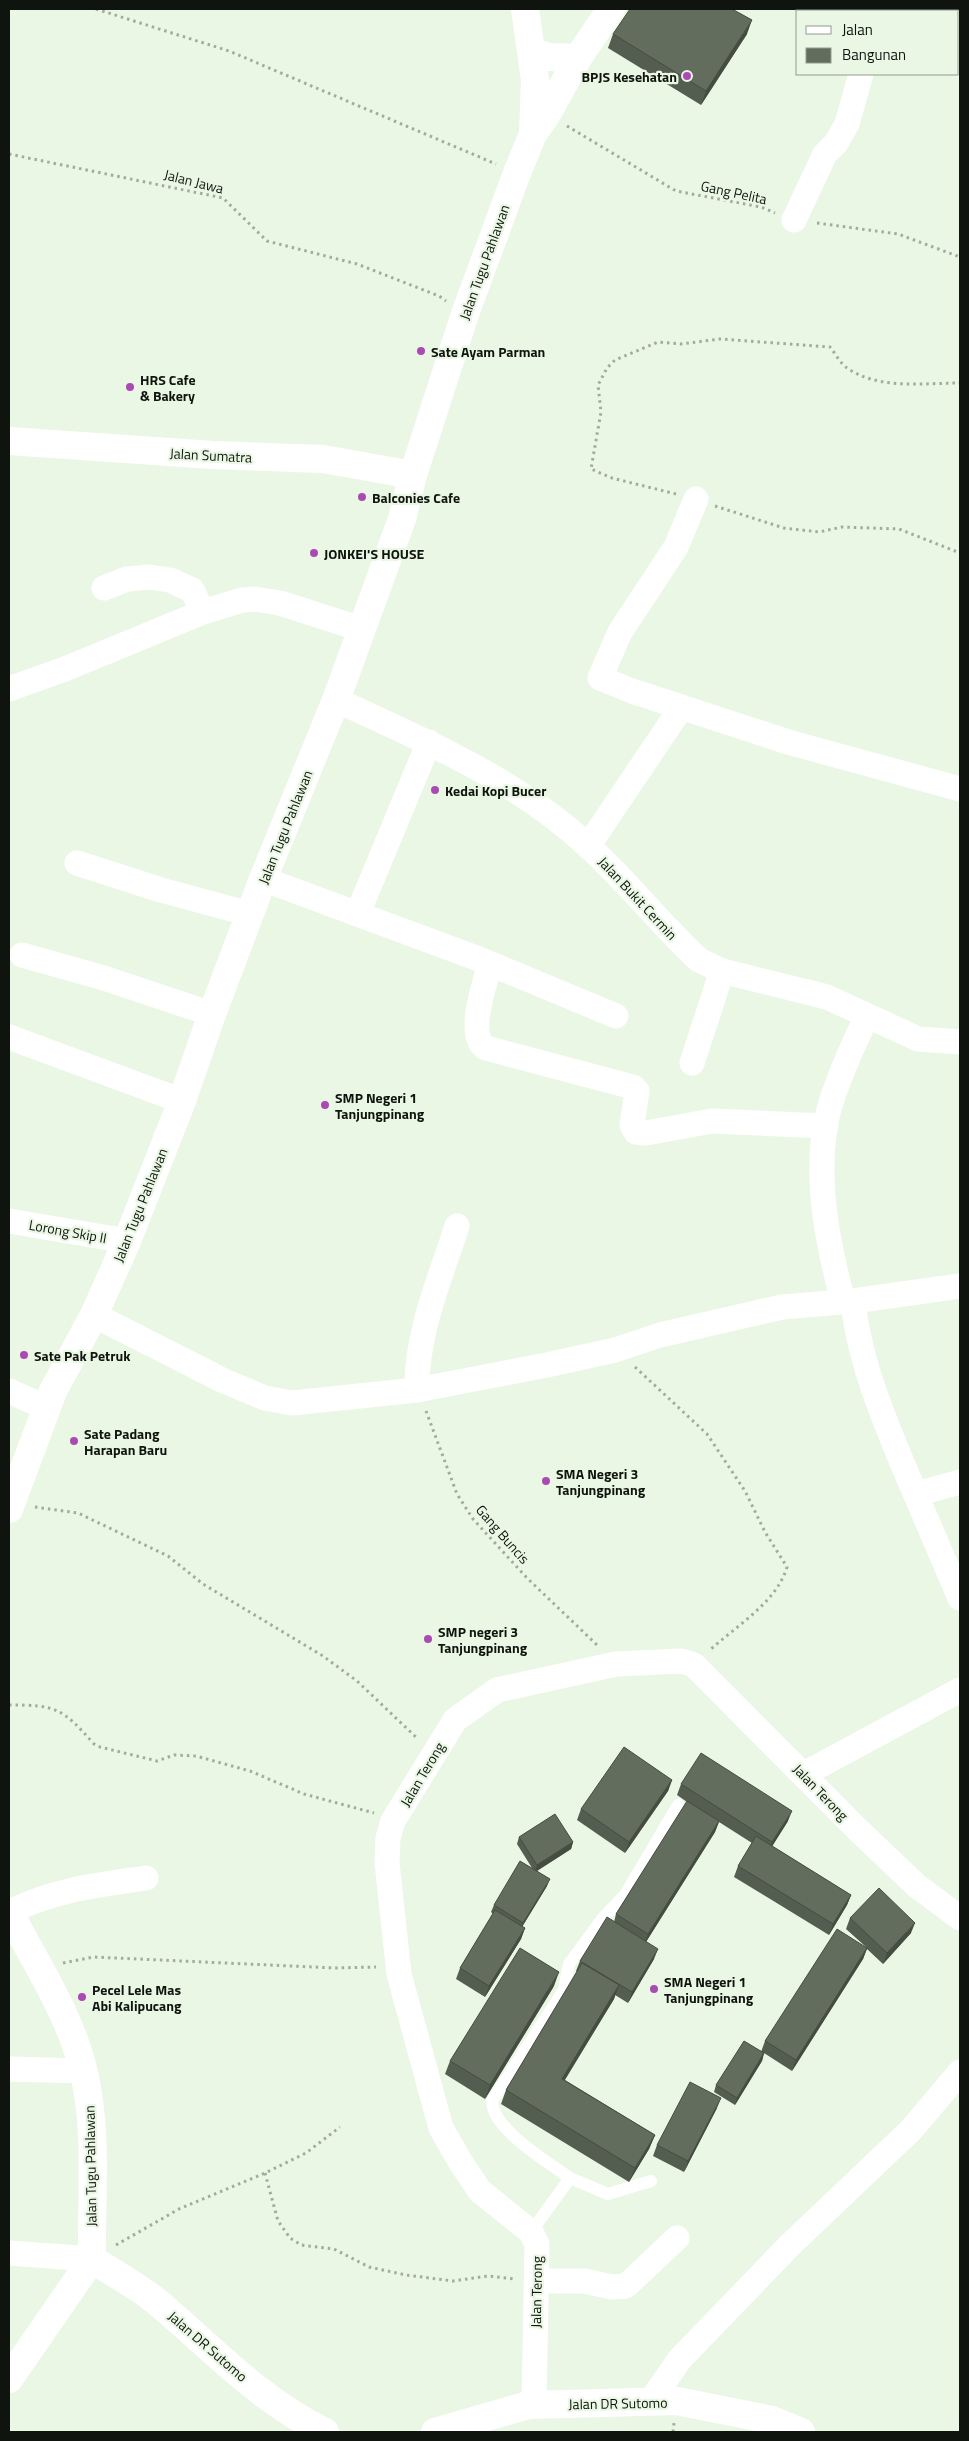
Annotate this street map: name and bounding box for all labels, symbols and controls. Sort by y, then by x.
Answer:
legend [796,10,959,75]
text: Jalan [842,18,873,41]
text: Bangunan [842,43,906,66]
place label: BPJS Kesehatan [582,66,677,87]
marker: BPJS Kesehatan [681,70,693,82]
street label: Jalan Jawa [162,163,226,199]
street label: Gang Pelita [699,175,769,209]
street label: Jalan Tugu Pahlawan [453,201,515,323]
place label: Sate Ayam Parman [431,341,545,362]
marker: Sate Ayam Parman [415,345,427,357]
place label: HRS Cafe & Bakery [140,369,196,406]
marker: HRS Cafe & Bakery [124,381,136,393]
street label: Jalan Sumatra [169,442,253,468]
place label: Balconies Cafe [372,487,460,508]
marker: Balconies Cafe [356,491,368,503]
place label: JONKEI'S HOUSE [324,543,425,564]
marker: JONKEI'S HOUSE [308,547,320,559]
street label: Jalan Tugu Pahlawan [253,767,317,887]
place label: Kedai Kopi Bucer [445,780,546,801]
marker: Kedai Kopi Bucer [429,784,441,796]
street label: Jalan Bukit Cermin [594,852,682,944]
place label: SMP Negeri 1 Tanjungpinang [335,1087,425,1124]
marker: SMP Negeri 1 Tanjungpinang [319,1099,331,1111]
street label: Jalan Tugu Pahlawan [108,1145,172,1265]
street label: Lorong Skip II [27,1214,109,1248]
place label: Sate Pak Petruk [34,1345,131,1366]
marker: Sate Pak Petruk [18,1349,30,1361]
place label: Sate Padang Harapan Baru [84,1423,167,1460]
marker: Sate Padang Harapan Baru [68,1435,80,1447]
place label: SMA Negeri 3 Tanjungpinang [556,1463,646,1500]
marker: SMA Negeri 3 Tanjungpinang [540,1475,552,1487]
street label: Gang Buncis [471,1500,535,1568]
place label: SMP negeri 3 Tanjungpinang [438,1621,528,1658]
marker: SMP negeri 3 Tanjungpinang [422,1633,434,1645]
street label: Jalan Terong [394,1738,450,1810]
street label: Jalan Terong [788,1759,854,1825]
place label: SMA Negeri 1 Tanjungpinang [664,1971,754,2008]
place label: Pecel Lele Mas Abi Kalipucang [92,1979,182,2016]
marker: SMA Negeri 1 Tanjungpinang [648,1983,660,1995]
marker: Pecel Lele Mas Abi Kalipucang [76,1991,88,2003]
street label: Jalan Tugu Pahlawan [78,2105,102,2227]
street label: Jalan Terong [525,2256,547,2328]
street label: Jalan DR Sutomo [164,2306,252,2386]
street label: Jalan DR Sutomo [568,2392,668,2414]

